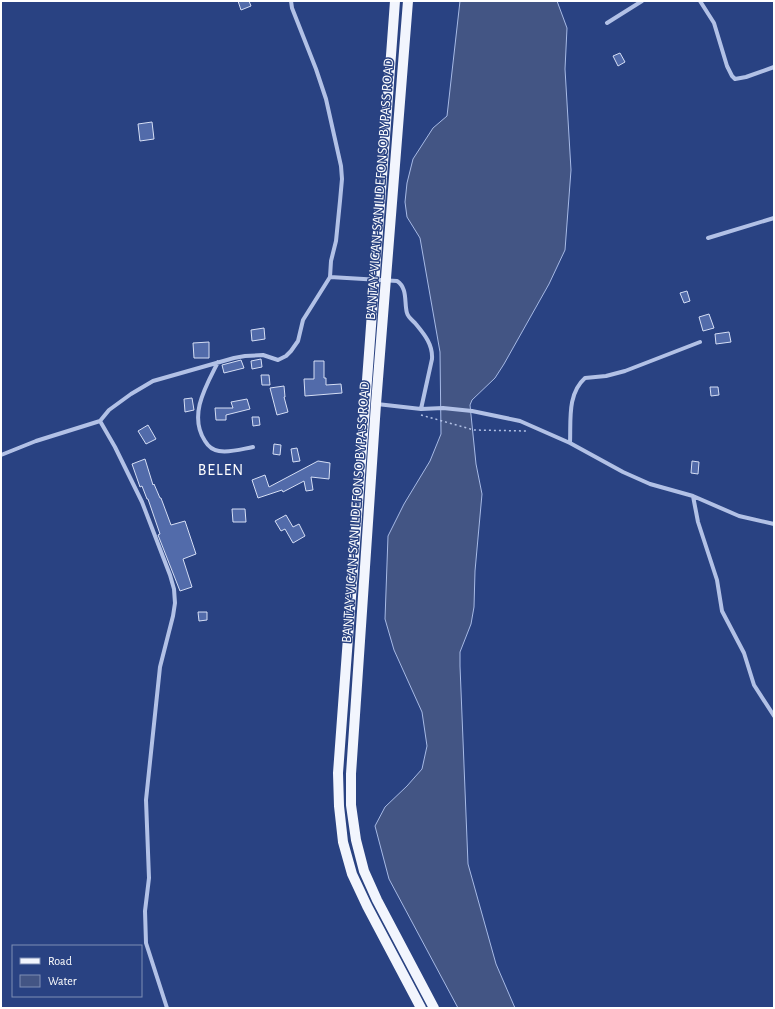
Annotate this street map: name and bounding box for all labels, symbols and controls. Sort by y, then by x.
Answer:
street label: BANTAY-VIGAN-SAN ILDEFONSO BYPASS ROAD [364,58,396,320]
street label: BANTAY-VIGAN-SAN ILDEFONSO BYPASS ROAD [340,381,372,643]
district label: BELEN [198,462,244,478]
legend [12,945,142,997]
text: Road [48,955,72,967]
text: Water [48,975,77,987]

